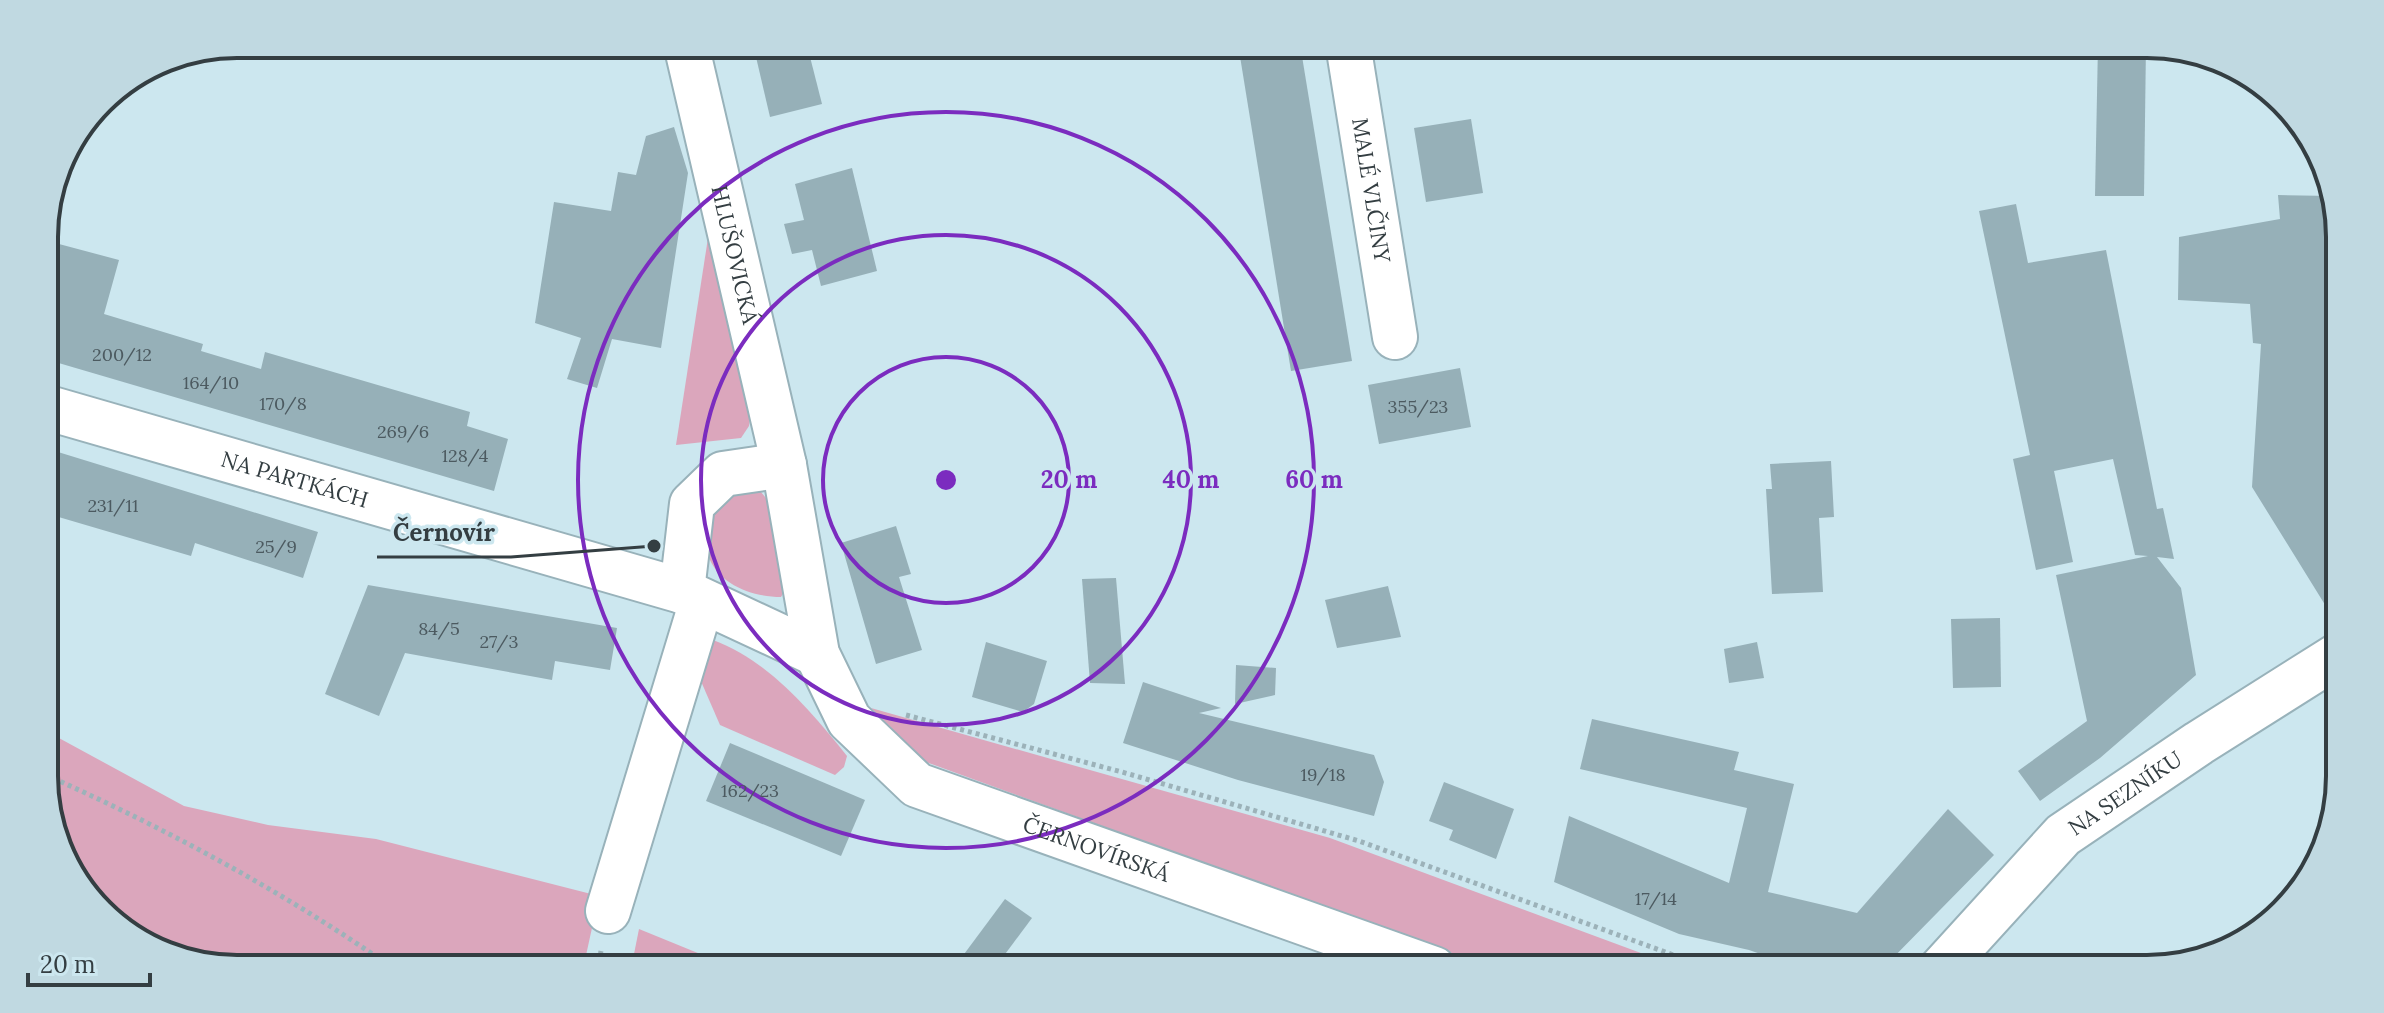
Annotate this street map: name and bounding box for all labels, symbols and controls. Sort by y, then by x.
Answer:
street label: MALÉ VLČINY [1346,116,1397,266]
street label: HLUŠOVICKÁ [705,182,765,328]
house number: 200/12 [92,343,152,366]
house number: 164/10 [183,371,239,394]
house number: 170/8 [259,392,307,415]
house number: 355/23 [1388,395,1448,418]
house number: 269/6 [377,420,429,443]
house number: 128/4 [441,444,489,467]
street label: NA PARTKÁCH [218,445,372,514]
text: 20 m [1041,464,1097,495]
text: 40 m [1163,464,1219,495]
text: 60 m [1285,464,1343,495]
centre of rings [932,466,960,494]
house number: 231/11 [87,494,139,517]
callout: Černovír [377,509,511,557]
text: Černovír [393,516,495,548]
house number: 25/9 [255,535,297,558]
house number: 84/5 [418,617,460,640]
house number: 27/3 [479,630,519,653]
street label: NA SEZNÍKU [2063,745,2187,842]
house number: 19/18 [1300,763,1346,786]
house number: 162/23 [721,779,779,802]
street label: ČERNOVÍRSKÁ [1019,810,1175,888]
house number: 17/14 [1635,887,1677,910]
scale bar [28,937,150,987]
text: 20 m [40,949,96,980]

